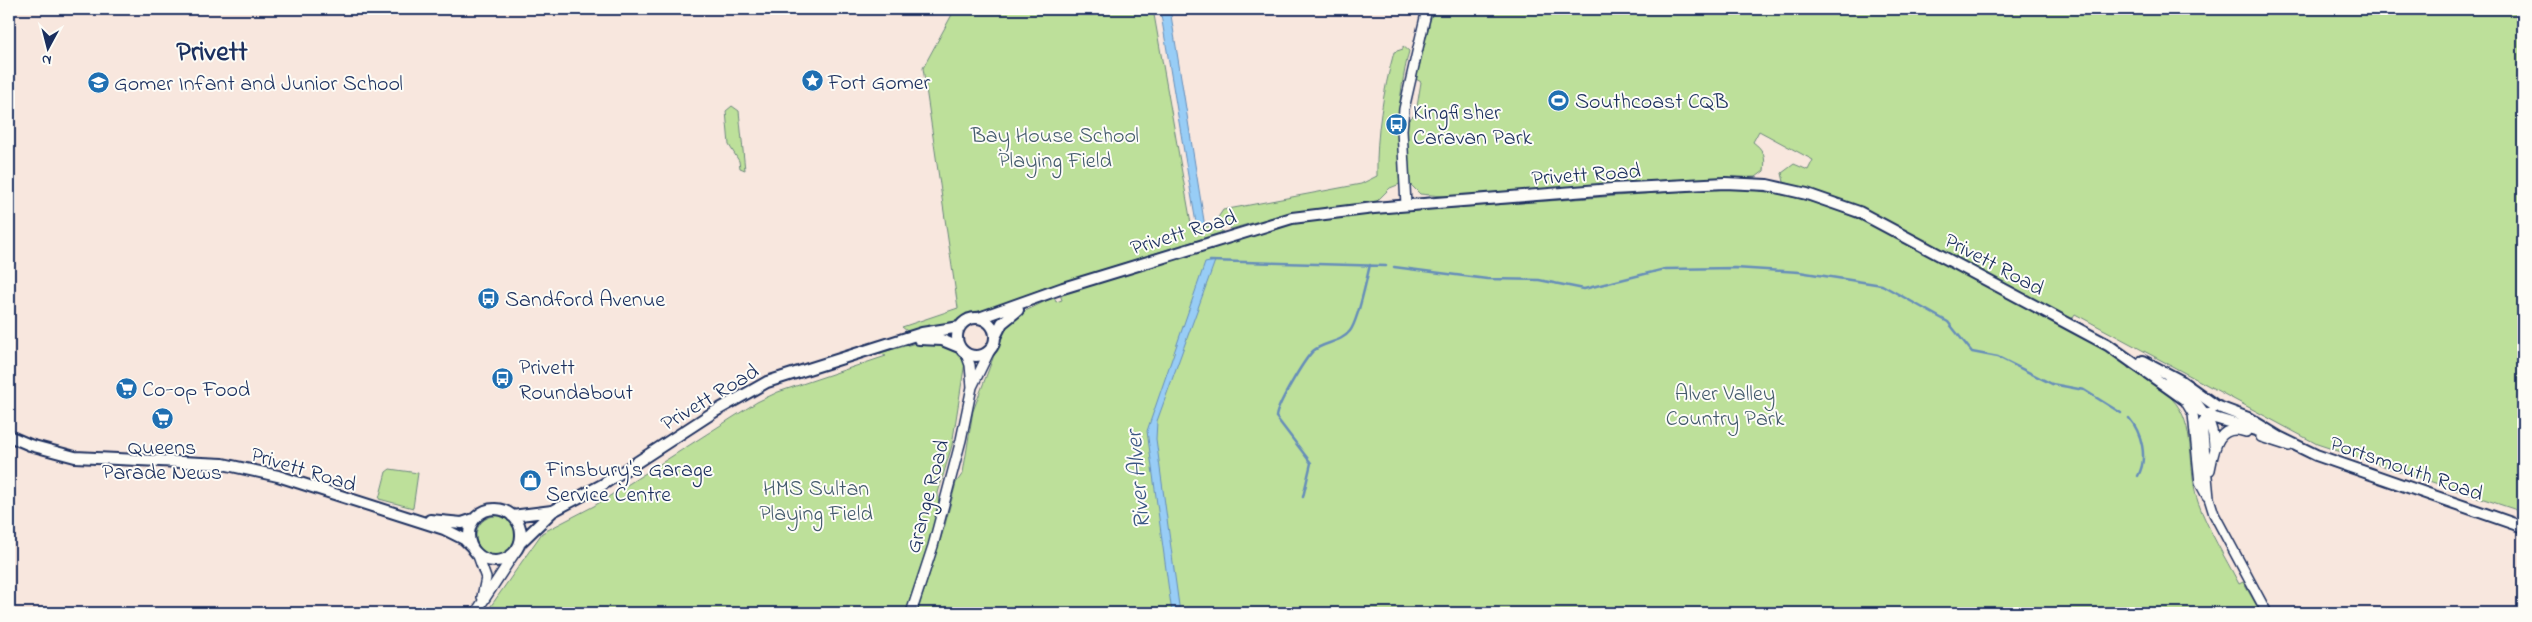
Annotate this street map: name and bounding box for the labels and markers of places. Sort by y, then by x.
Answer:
place label: Fort Gomer [827,68,931,100]
place label: Gomer Infant and Junior School [114,69,403,101]
place icon: Fort Gomer [800,69,824,93]
school or university icon: Gomer Infant and Junior School [86,70,110,94]
place label: Southcoast CQB [1575,87,1729,119]
sports icon: Southcoast CQB [1547,88,1571,112]
place label: Kingfisher Caravan Park [1413,98,1532,155]
bus stop icon: Kingfisher Caravan Park [1385,112,1409,136]
place label: Sandford Avenue [505,285,665,317]
bus stop icon: Sandford Avenue [477,286,501,310]
place label: Privett Roundabout [519,353,634,410]
bus stop icon: Privett Roundabout [491,367,515,391]
place label: Co-op Food [142,375,250,407]
supermarket icon: Co-op Food [114,376,138,400]
supermarket icon: Queens Parade News [150,407,174,431]
place label: Queens Parade News [102,433,222,490]
place label: Finsbury's Garage Service Centre [545,455,713,512]
shop icon: Finsbury's Garage Service Centre [518,469,542,493]

